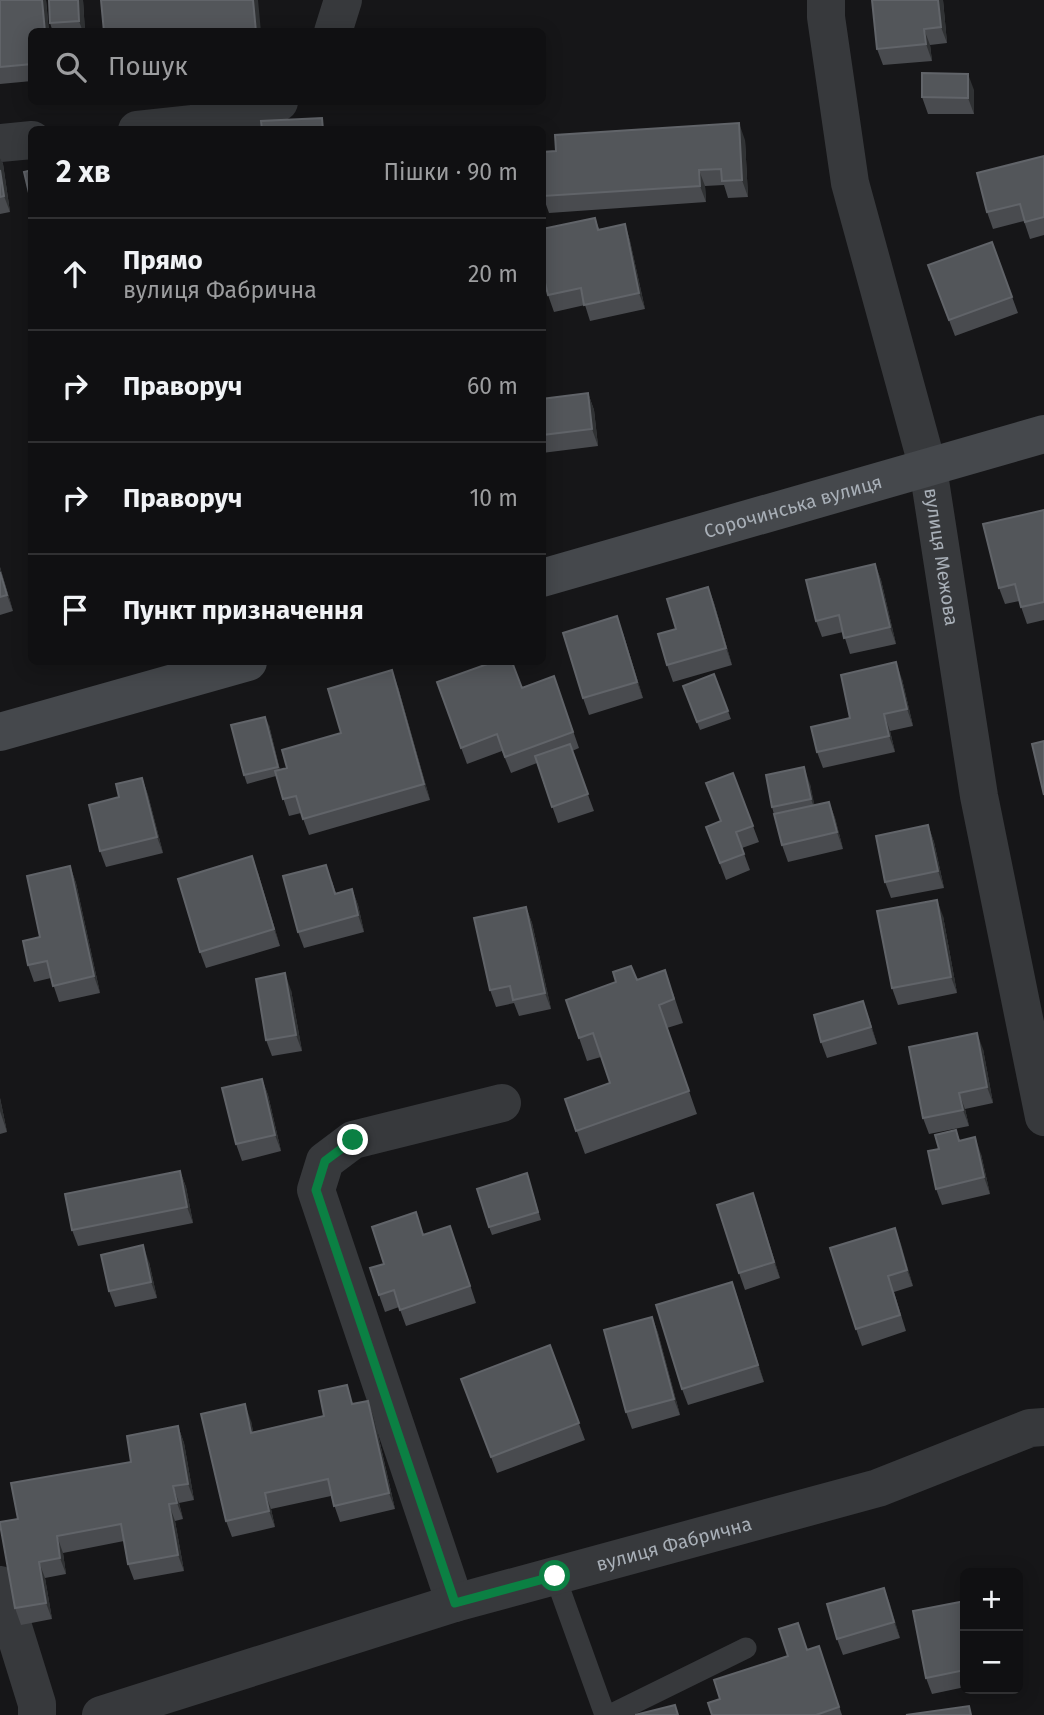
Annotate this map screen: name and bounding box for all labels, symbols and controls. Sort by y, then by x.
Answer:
search box [28,28,546,105]
icon: search [52,48,90,86]
text: Пошук [108,51,188,82]
text: 2 хв [56,154,111,190]
text: Пішки · 90 m [384,158,518,186]
text: Прямо [123,245,203,276]
icon: ahead [56,255,94,293]
text: 20 m [468,260,518,288]
text: вулиця Фабрична [123,276,317,304]
icon: right [56,367,94,405]
text: Праворуч [123,371,242,402]
text: 60 m [467,372,518,400]
street label: Сорочинська вулиця [701,470,885,543]
icon: right [56,479,94,517]
text: Праворуч [123,483,242,514]
text: 10 m [469,484,518,512]
street label: вулиця Межова [920,486,964,627]
icon: arrive [56,591,94,629]
text: Пункт призначення [123,595,364,626]
route end [337,1124,368,1155]
street label: вулиця Фабрична [593,1511,754,1576]
route start [539,1560,570,1591]
map controls [960,1568,1023,1694]
button: + [960,1568,1023,1631]
button: − [960,1631,1023,1694]

